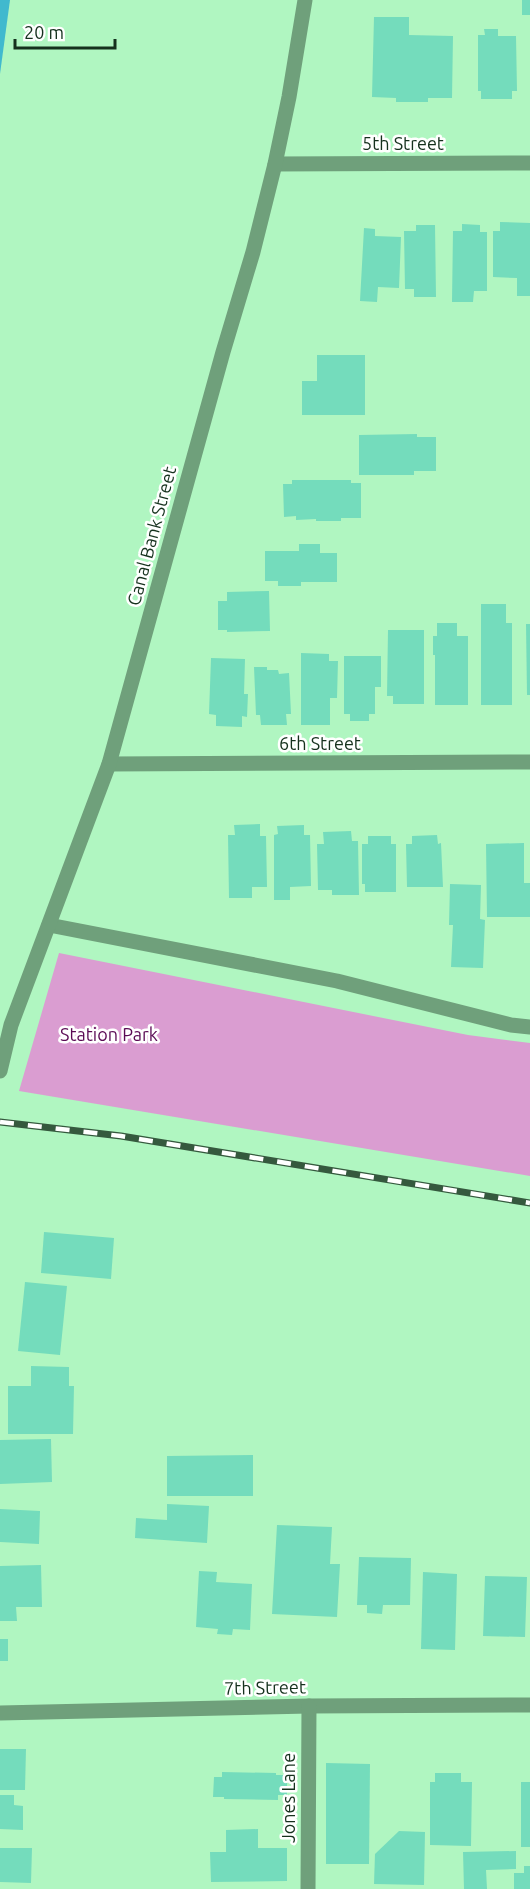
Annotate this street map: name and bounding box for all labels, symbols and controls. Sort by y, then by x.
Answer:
scale bar [15,12,116,50]
text: 20 m [24,22,64,42]
street label: 5th Street [362,133,444,153]
street label: Canal Bank Street [123,464,179,607]
street label: 6th Street [279,733,361,753]
park label: Station Park [60,1024,158,1044]
street label: 7th Street [224,1676,306,1698]
street label: Jones Lane [278,1753,298,1843]

